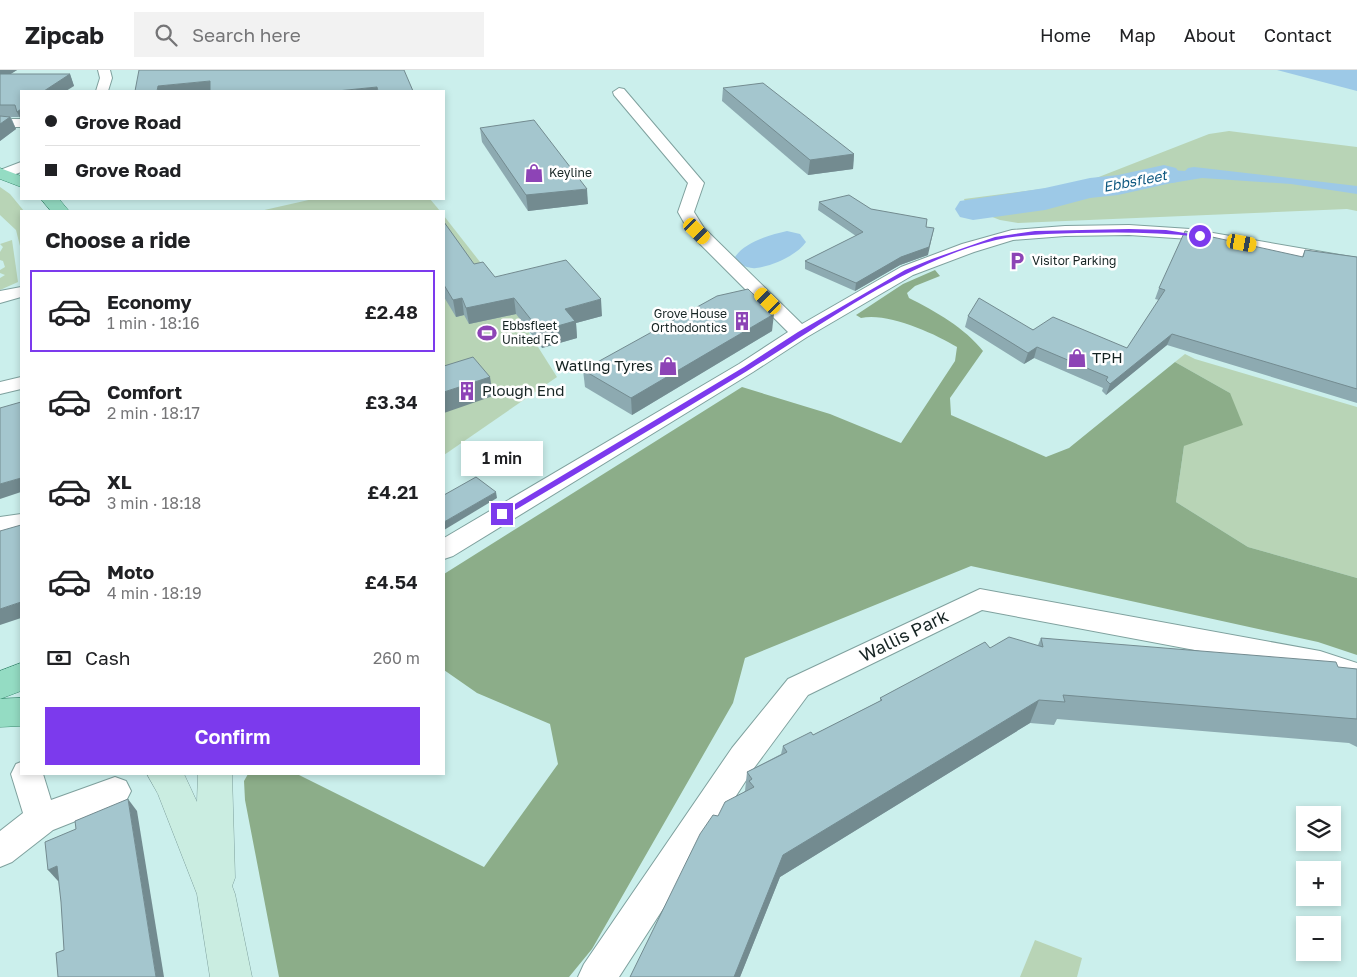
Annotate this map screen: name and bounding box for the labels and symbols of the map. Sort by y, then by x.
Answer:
shop icon: Keyline [523,162,545,184]
place label: Keyline [549,165,592,180]
water label: Ebbsfleet [1102,166,1170,195]
car [680,215,713,247]
route start [1189,225,1211,247]
car [1225,233,1258,253]
parking icon: Visitor Parking [1006,250,1028,272]
place label: Visitor Parking [1032,253,1116,268]
car [752,285,783,317]
place label: Grove House Orthodontics [651,306,727,335]
building icon: Grove House Orthodontics [731,310,753,332]
place label: Ebbsfleet United FC [502,318,559,347]
sports icon: Ebbsfleet United FC [476,322,498,344]
shop icon: TPH [1066,347,1088,369]
place label: TPH [1092,348,1123,366]
shop icon: Watling Tyres [657,355,679,377]
place label: Watling Tyres [555,356,653,374]
building icon: Plough End [456,380,478,402]
place label: Plough End [482,381,564,399]
callout: 1 min [461,442,543,476]
route end [491,503,513,525]
street label: Wallis Park [856,604,952,666]

